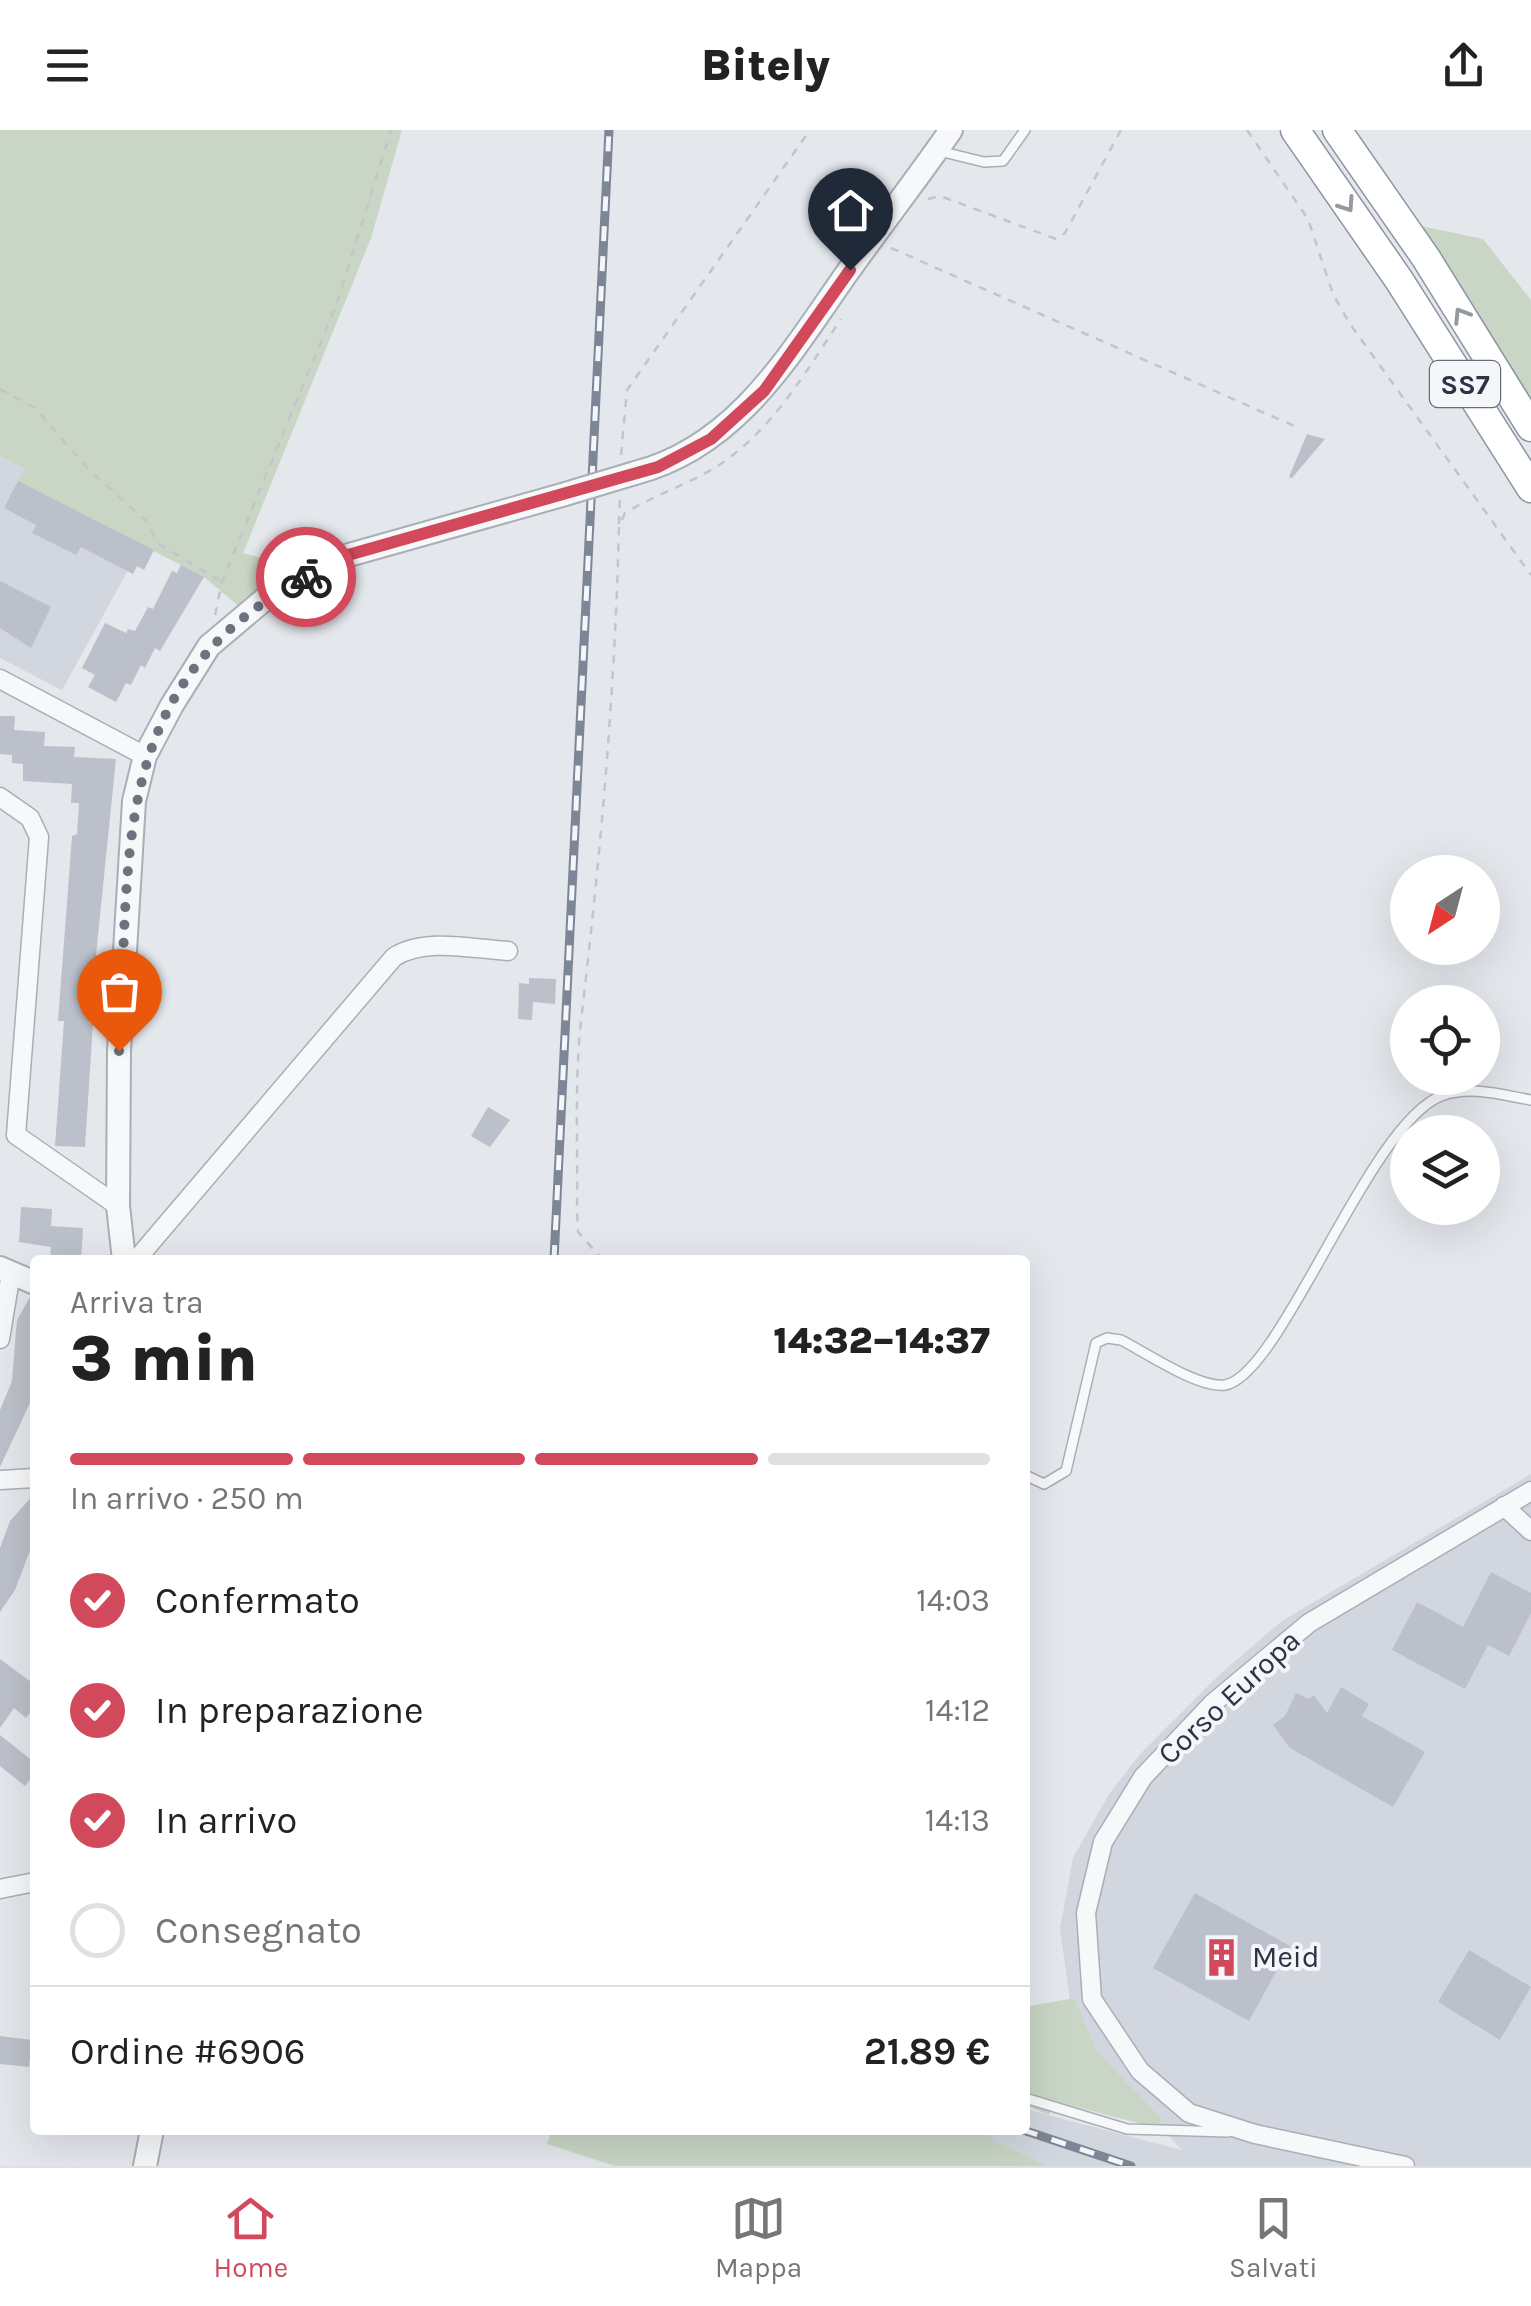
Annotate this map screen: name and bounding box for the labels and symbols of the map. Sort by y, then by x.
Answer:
pin [808,168,893,271]
one-way arrow [1335,194,1353,213]
one-way arrow [1454,308,1473,326]
road number: SS7 [1430,361,1500,407]
courier [256,527,356,627]
north arrow [1390,855,1500,965]
pin [77,949,162,1052]
street label: Corso Europa [1150,1622,1308,1772]
building icon: Meid [1201,1936,1243,1978]
place label: Meid [1252,1939,1320,1975]

